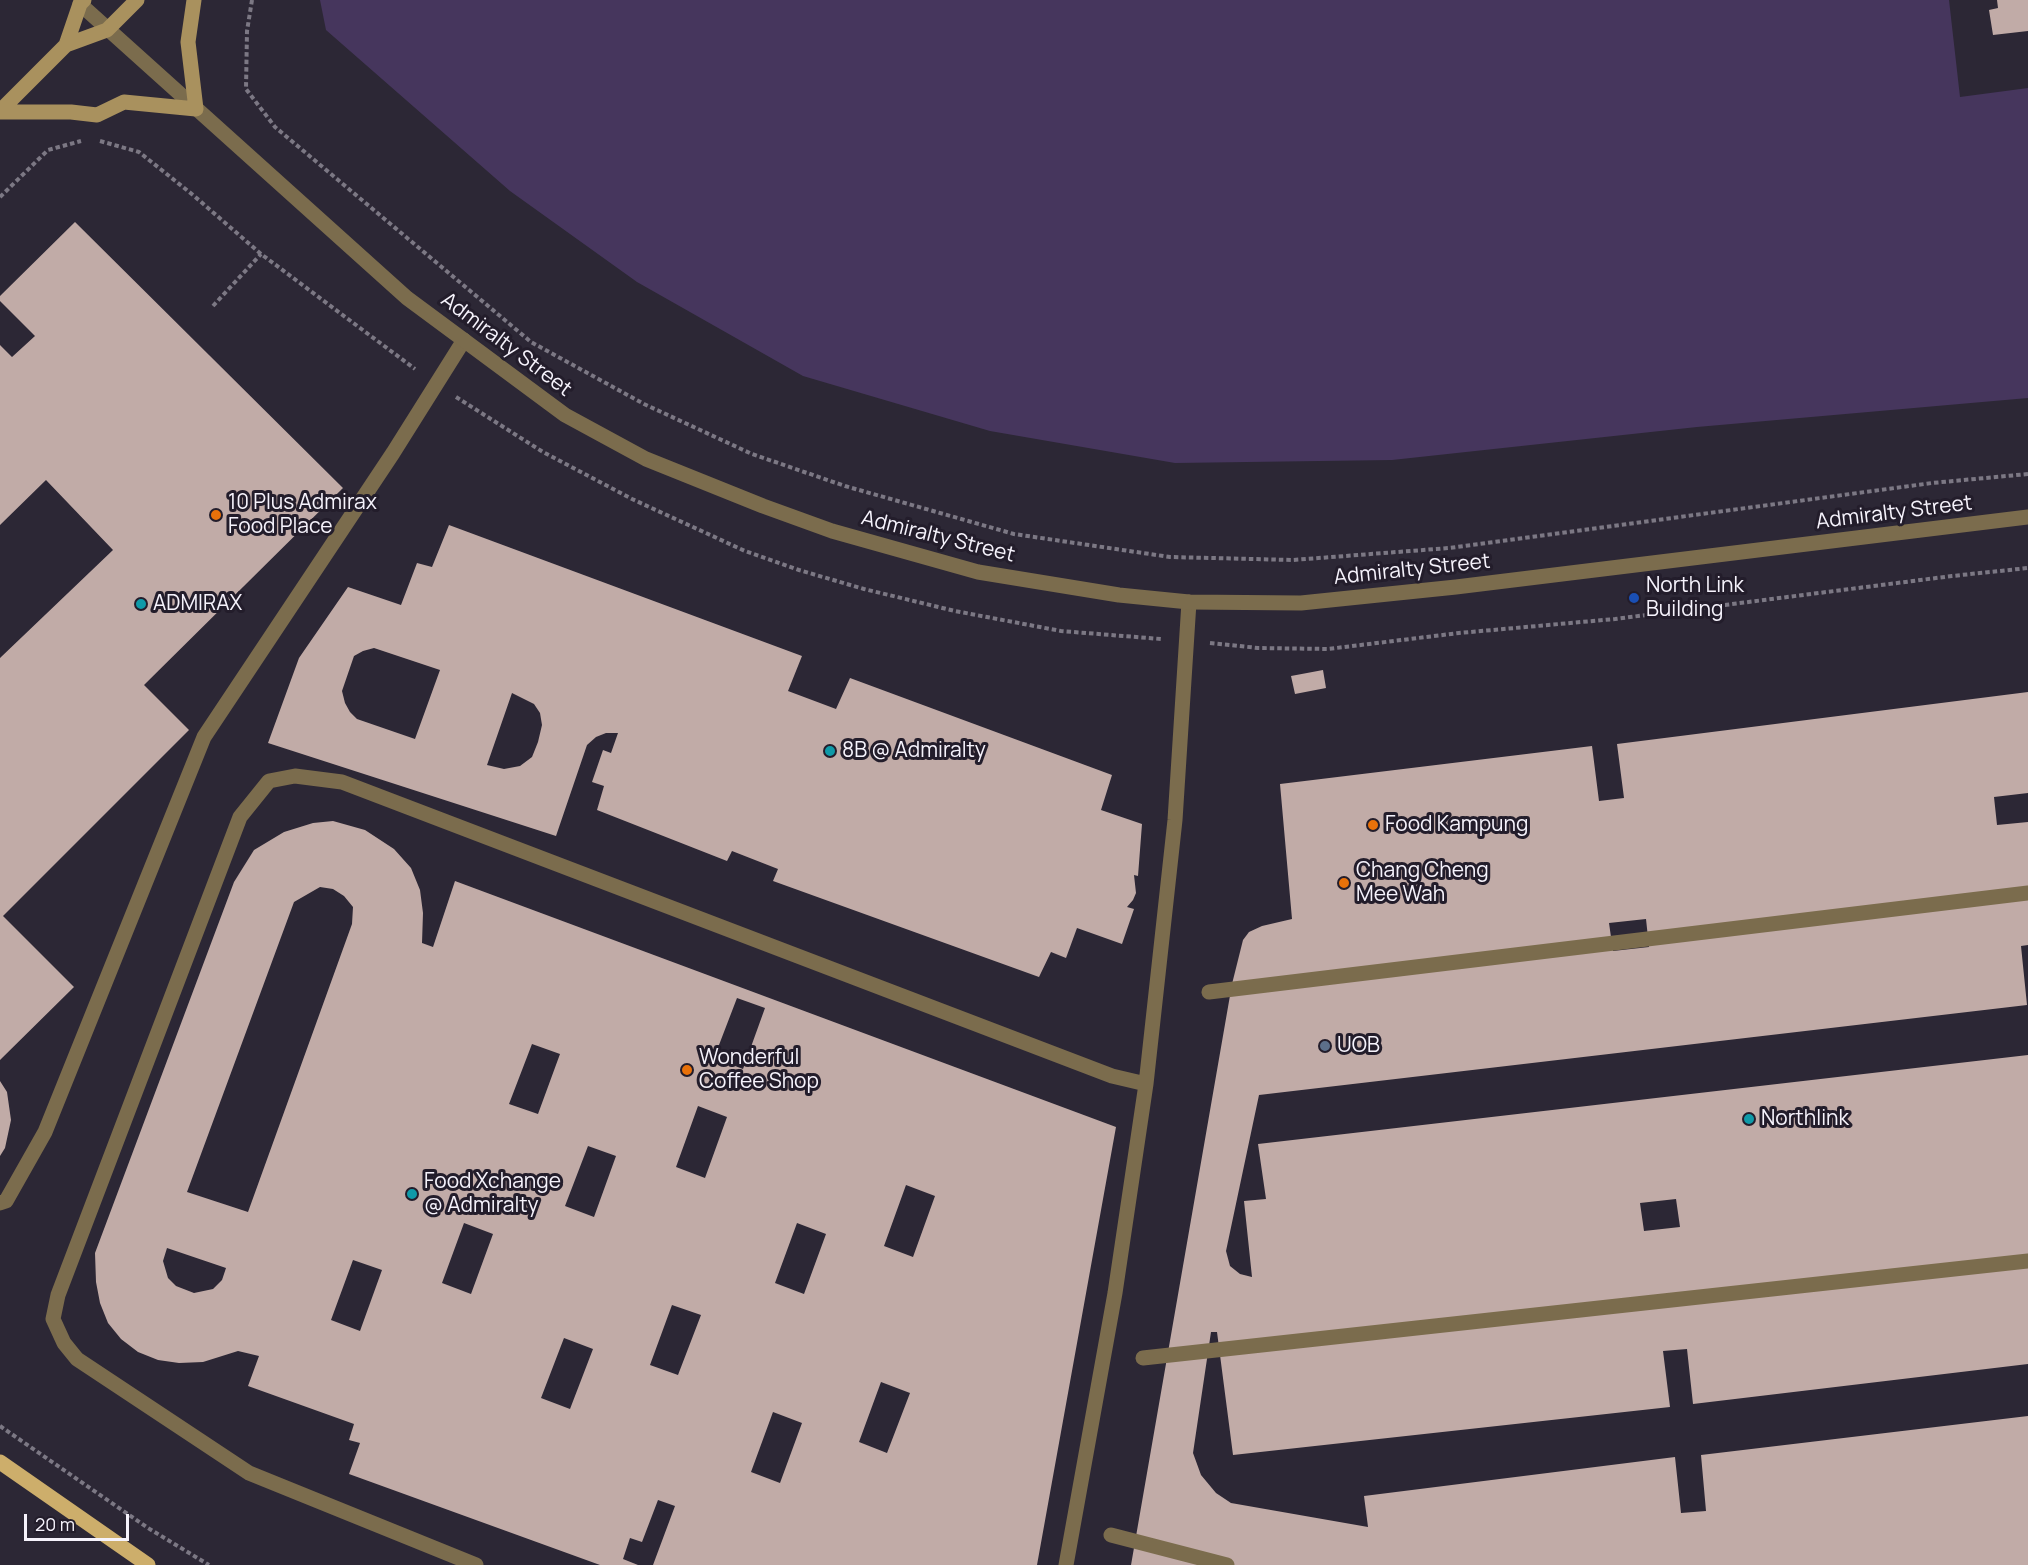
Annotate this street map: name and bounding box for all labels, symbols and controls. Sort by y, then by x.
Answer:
street label: Admiralty Street [436,288,576,402]
place label: 10 Plus Admirax Food Place [228,490,377,540]
street label: Admiralty Street [1814,491,1974,535]
street label: Admiralty Street [859,506,1017,568]
marker: 10 Plus Admirax Food Place [209,508,223,522]
street label: Admiralty Street [1333,549,1491,591]
place label: North Link Building [1646,573,1744,623]
place label: ADMIRAX [153,591,242,617]
marker: North Link Building [1627,591,1641,605]
marker: ADMIRAX [134,597,148,611]
place label: 8B @ Admiralty [842,738,986,764]
marker: 8B @ Admiralty [823,744,837,758]
place label: Food Kampung [1385,812,1528,838]
marker: Food Kampung [1366,818,1380,832]
place label: Chang Cheng Mee Wah [1356,858,1489,908]
marker: Chang Cheng Mee Wah [1337,876,1351,890]
place label: UOB [1337,1033,1380,1059]
marker: UOB [1318,1039,1332,1053]
place label: Wonderful Coffee Shop [699,1045,819,1095]
marker: Wonderful Coffee Shop [680,1063,694,1077]
place label: Northlink [1761,1106,1849,1132]
marker: Northlink [1742,1112,1756,1126]
place label: Food Xchange @ Admiralty [424,1169,561,1219]
marker: Food Xchange @ Admiralty [405,1187,419,1201]
scale bar [27,1502,132,1540]
text: 20 m [35,1512,75,1536]

